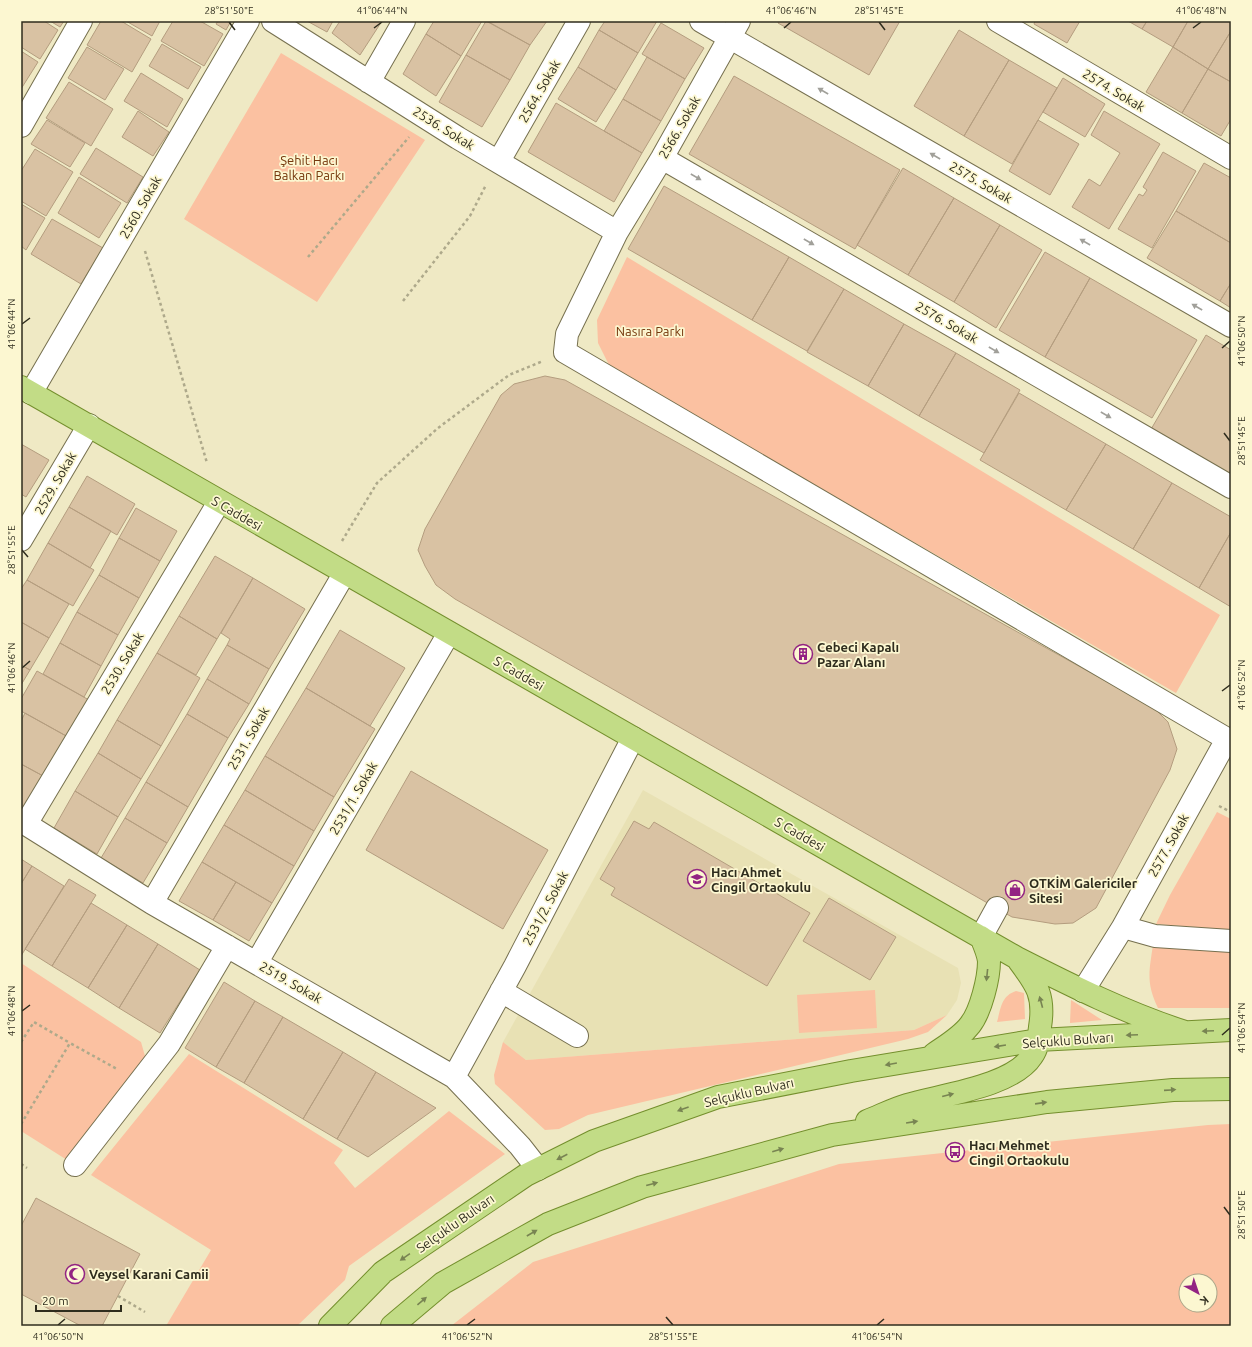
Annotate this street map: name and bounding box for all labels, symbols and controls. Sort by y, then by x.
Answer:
text: 28°51'50"E [204,5,254,16]
text: 41°06'44"N [357,5,407,16]
text: 41°06'46"N [766,5,816,16]
text: 28°51'45"E [854,5,904,16]
text: 41°06'48"N [1176,5,1226,16]
street label: 2564. Sokak [516,57,563,125]
street label: 2574. Sokak [1081,66,1148,114]
one-way arrow [817,88,829,95]
street label: 2566. Sokak [656,93,703,161]
street label: 2536. Sokak [411,104,478,153]
one-way arrow [930,152,941,159]
park label: Şehit Hacı Balkan Parkı [274,153,344,182]
street label: 2575. Sokak [947,159,1015,206]
street label: 2560. Sokak [117,173,164,241]
one-way arrow [690,174,702,181]
one-way arrow [1079,238,1090,245]
one-way arrow [803,239,814,246]
text: 41°06'44"N [6,299,17,349]
street label: 2576. Sokak [913,299,981,346]
one-way arrow [1191,303,1203,310]
text: 41°06'50"N [1236,316,1247,366]
park label: Nasıra Parkı [616,324,684,338]
one-way arrow [988,346,1000,353]
one-way arrow [1100,411,1112,418]
text: 28°51'45"E [1236,416,1247,466]
street label: 2529. Sokak [32,449,79,517]
street label: S Caddesi [209,493,265,533]
text: 28°51'55"E [6,525,17,575]
street label: 2530. Sokak [98,629,146,696]
place label: Cebeci Kapalı Pazar Alanı [817,640,899,669]
text: 41°06'46"N [6,643,17,693]
building icon: Cebeci Kapalı Pazar Alanı [792,643,814,665]
street label: S Caddesi [491,653,547,693]
text: 41°06'52"N [1236,660,1247,710]
street label: 2531. Sokak [225,704,272,772]
street label: 2531/1. Sokak [326,759,380,837]
street label: 2577. Sokak [1145,811,1191,879]
street label: S Caddesi [772,814,828,854]
place label: Hacı Ahmet Cingil Ortaokulu [711,865,811,894]
street label: 2531/2. Sokak [520,868,571,947]
school or university icon: Hacı Ahmet Cingil Ortaokulu [686,868,708,890]
place label: OTKİM Galericiler Sitesi [1029,876,1138,905]
shop icon: OTKİM Galericiler Sitesi [1004,879,1026,901]
street label: 2519. Sokak [257,959,325,1006]
one-way arrow [984,969,991,981]
text: 41°06'48"N [6,986,17,1036]
one-way arrow [1038,995,1044,1007]
text: 41°06'54"N [1236,1003,1247,1053]
one-way arrow [1201,1028,1214,1034]
street label: Selçuklu Bulvarı [1022,1030,1114,1050]
one-way arrow [1125,1032,1138,1038]
one-way arrow [994,1043,1006,1049]
one-way arrow [885,1061,897,1067]
street label: Selçuklu Bulvarı [703,1075,795,1109]
one-way arrow [1164,1087,1176,1093]
one-way arrow [942,1091,955,1097]
one-way arrow [1035,1100,1047,1106]
one-way arrow [676,1107,688,1113]
one-way arrow [906,1119,918,1125]
place label: Hacı Mehmet Cingil Ortaokulu [969,1138,1069,1167]
bus stop icon: Hacı Mehmet Cingil Ortaokulu [944,1141,966,1163]
one-way arrow [772,1147,784,1153]
one-way arrow [556,1154,568,1160]
one-way arrow [646,1181,658,1187]
text: 28°51'50"E [1236,1190,1247,1240]
street label: Selçuklu Bulvarı [414,1191,496,1255]
one-way arrow [526,1229,538,1236]
one-way arrow [400,1253,411,1261]
mosque icon: Veysel Karani Camii [64,1263,86,1285]
place label: Veysel Karani Camii [89,1267,209,1281]
north arrow [1178,1273,1218,1313]
scale bar [36,1287,121,1313]
text: 20 m [42,1294,69,1307]
text: K [1197,1294,1211,1308]
one-way arrow [416,1296,427,1305]
text: 41°06'50"N [33,1331,83,1342]
text: 41°06'52"N [442,1331,492,1342]
text: 28°51'55"E [648,1331,698,1342]
text: 41°06'54"N [852,1331,902,1342]

